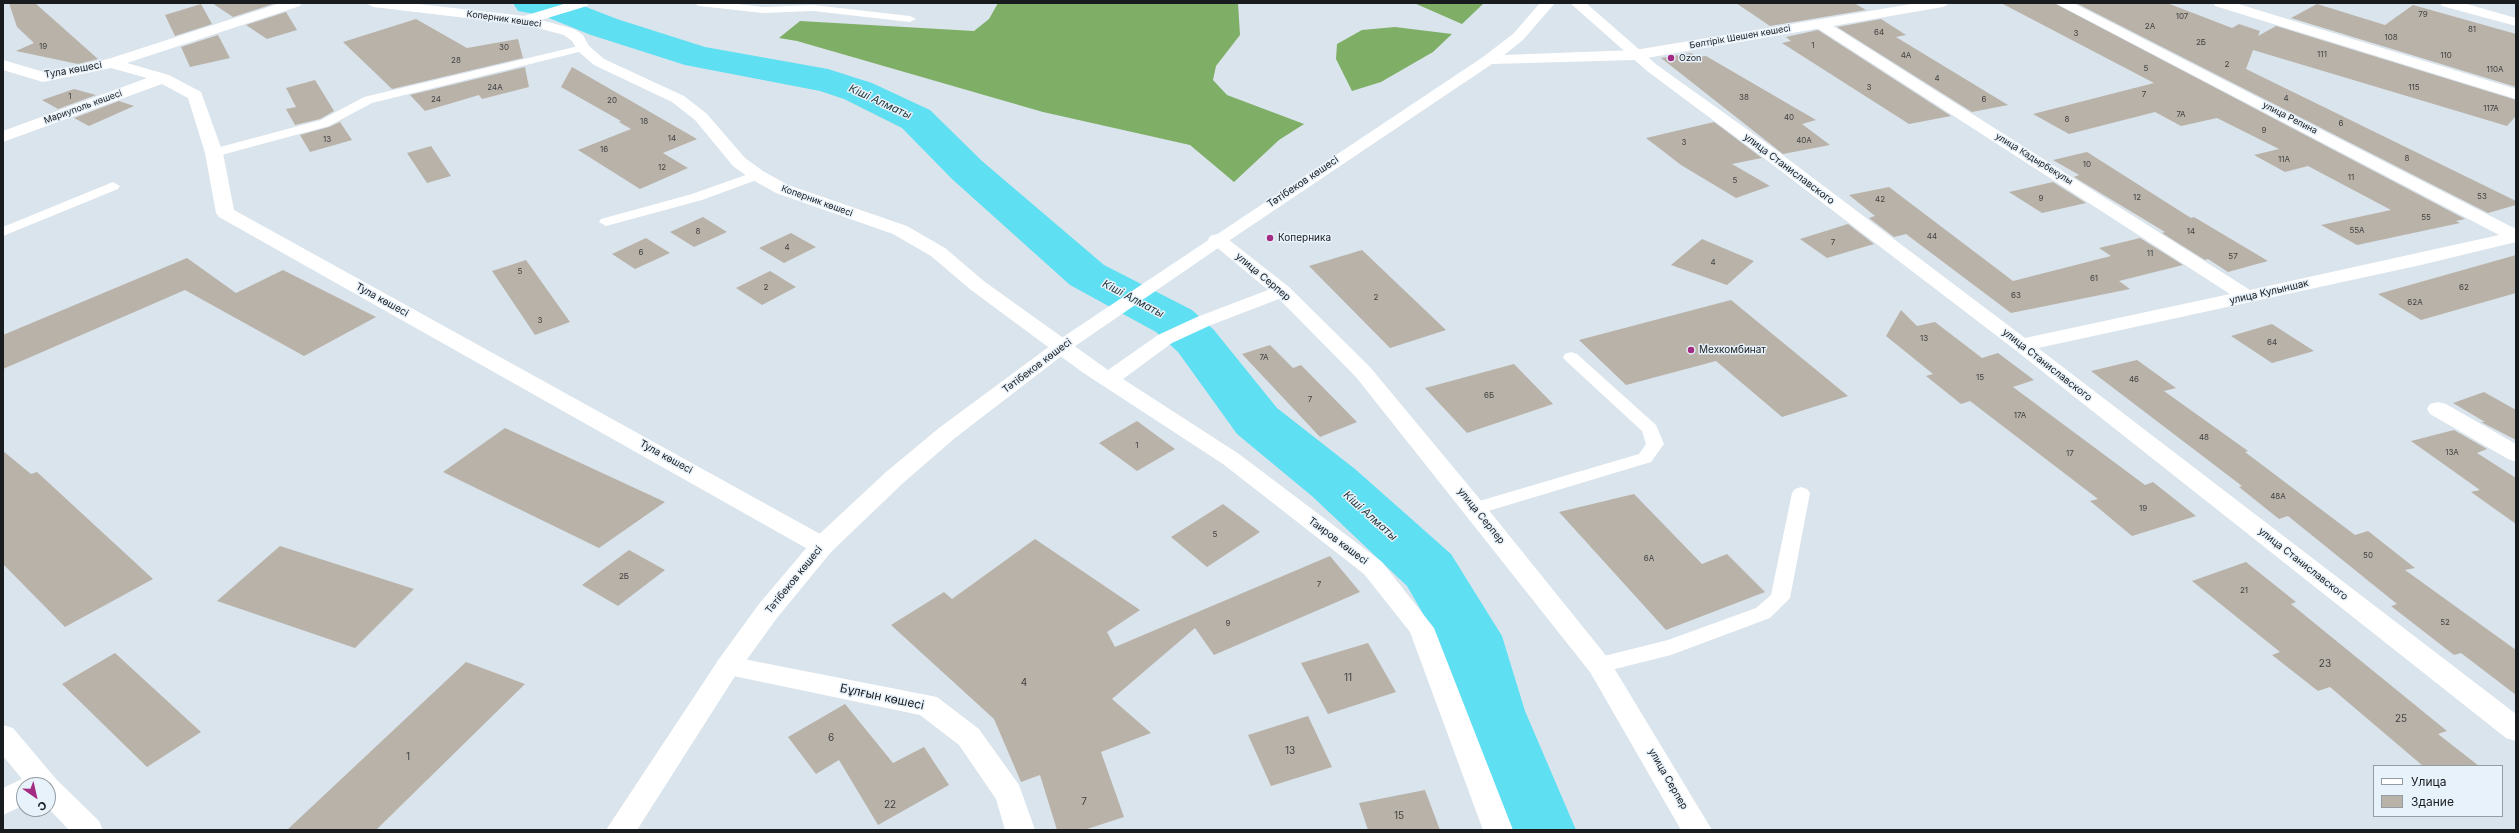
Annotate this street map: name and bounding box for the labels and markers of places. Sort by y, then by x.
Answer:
marker: Ozon [1666,53,1676,63]
place label: Ozon [1679,53,1701,63]
place label: Коперника [1278,232,1331,244]
marker: Коперника [1265,233,1275,243]
place label: Мехкомбинат [1699,344,1766,356]
marker: Мехкомбинат [1686,345,1696,355]

